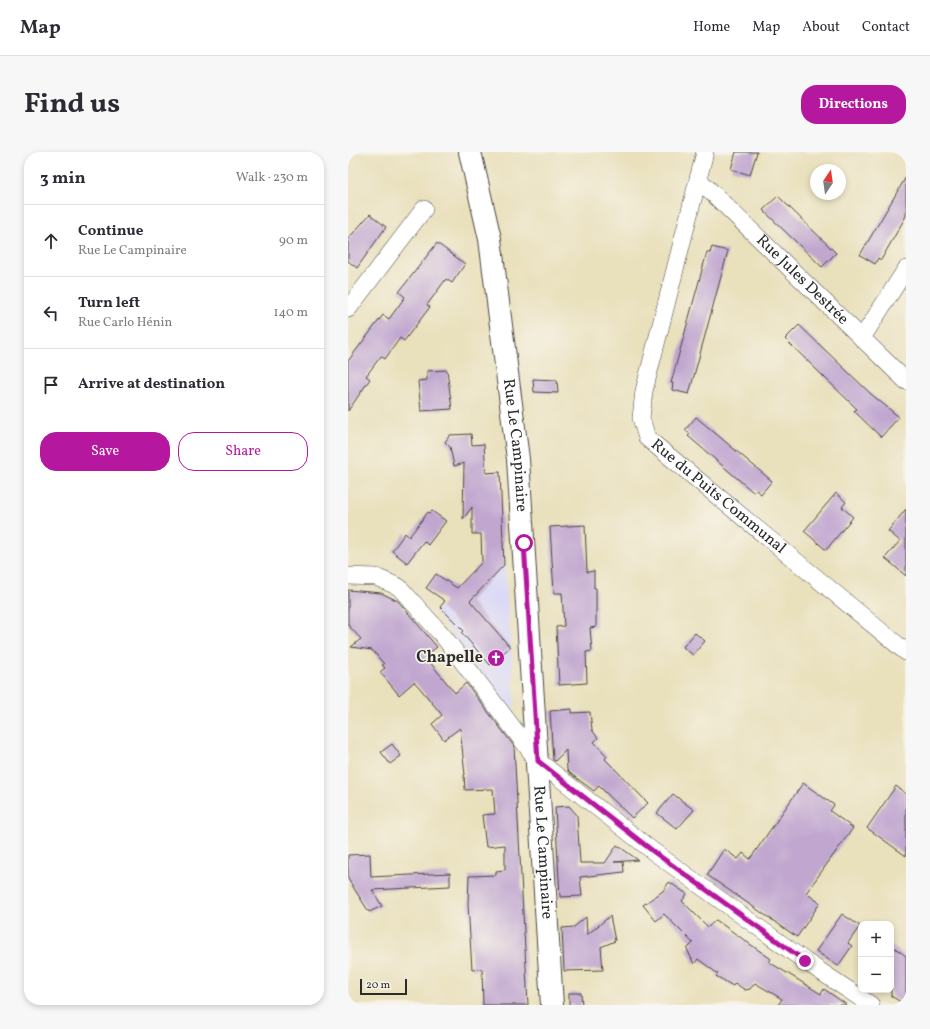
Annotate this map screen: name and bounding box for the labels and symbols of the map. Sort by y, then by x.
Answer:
north arrow [810,164,846,200]
street label: Rue Jules Destrée [751,230,853,330]
street label: Rue Le Campinaire [497,377,532,512]
street label: Rue du Puits Communal [646,434,791,559]
route start [515,534,533,552]
place label: Chapelle [416,647,483,669]
church icon: Chapelle [486,648,506,668]
street label: Rue Le Campinaire [527,785,558,920]
route end [796,952,814,970]
scale bar [360,977,407,996]

